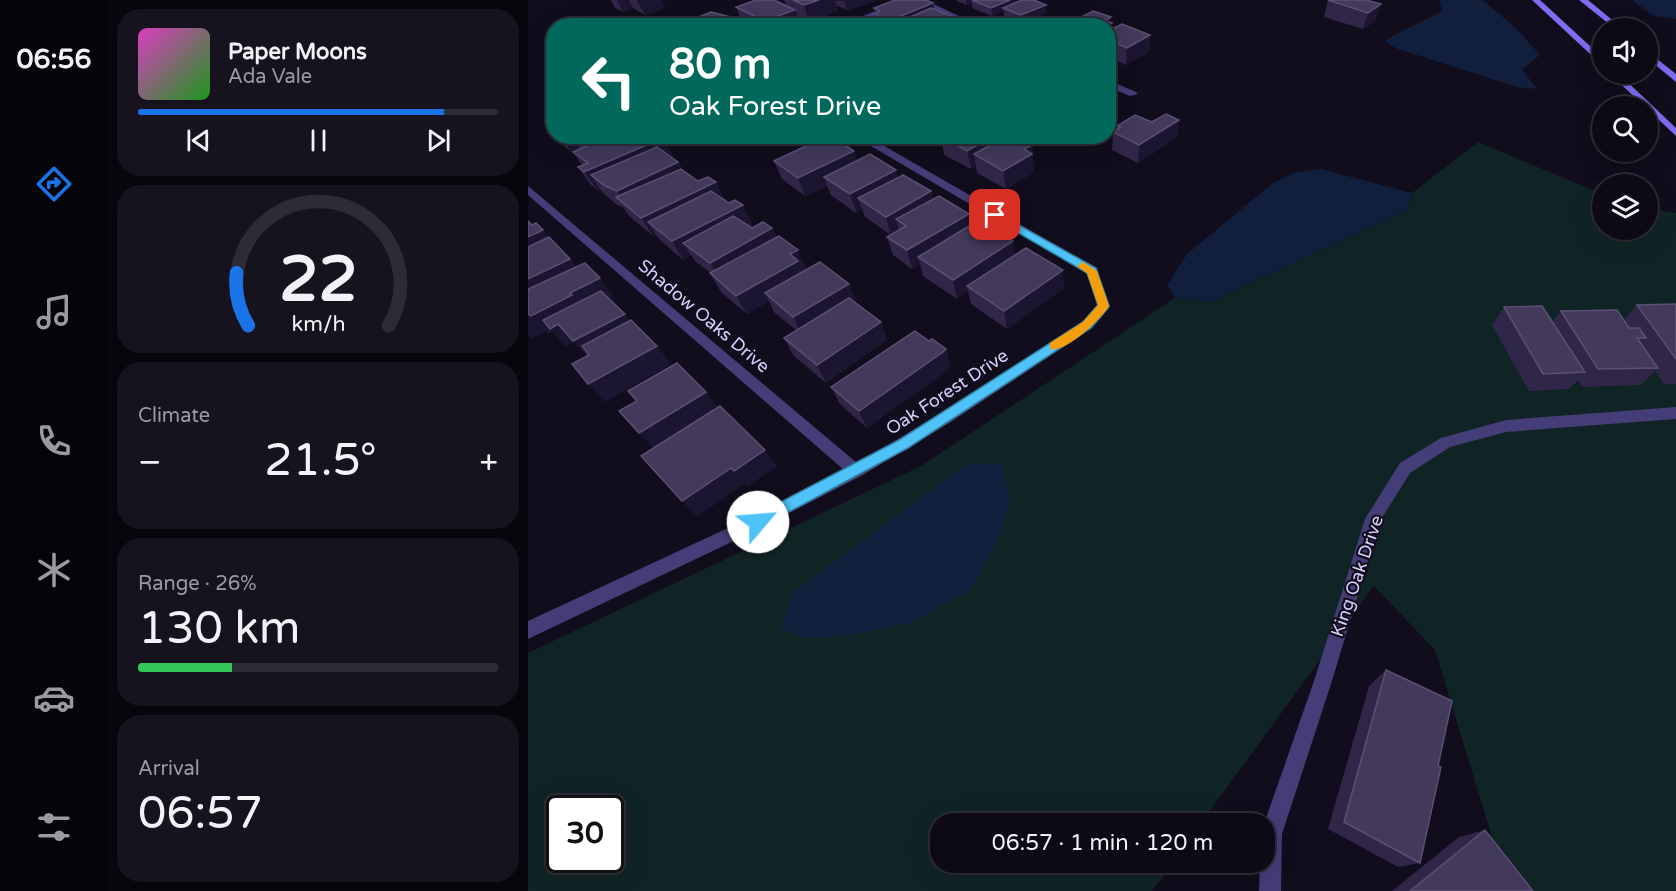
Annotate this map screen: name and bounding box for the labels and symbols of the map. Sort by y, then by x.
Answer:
pin [969,189,1020,240]
street label: Shadow Oaks Drive [634,255,774,377]
street label: Oak Forest Drive [882,344,1012,440]
position arrow [726,490,790,554]
street label: King Oak Drive [1326,512,1388,640]
speed limit sign: 30 [546,795,624,873]

